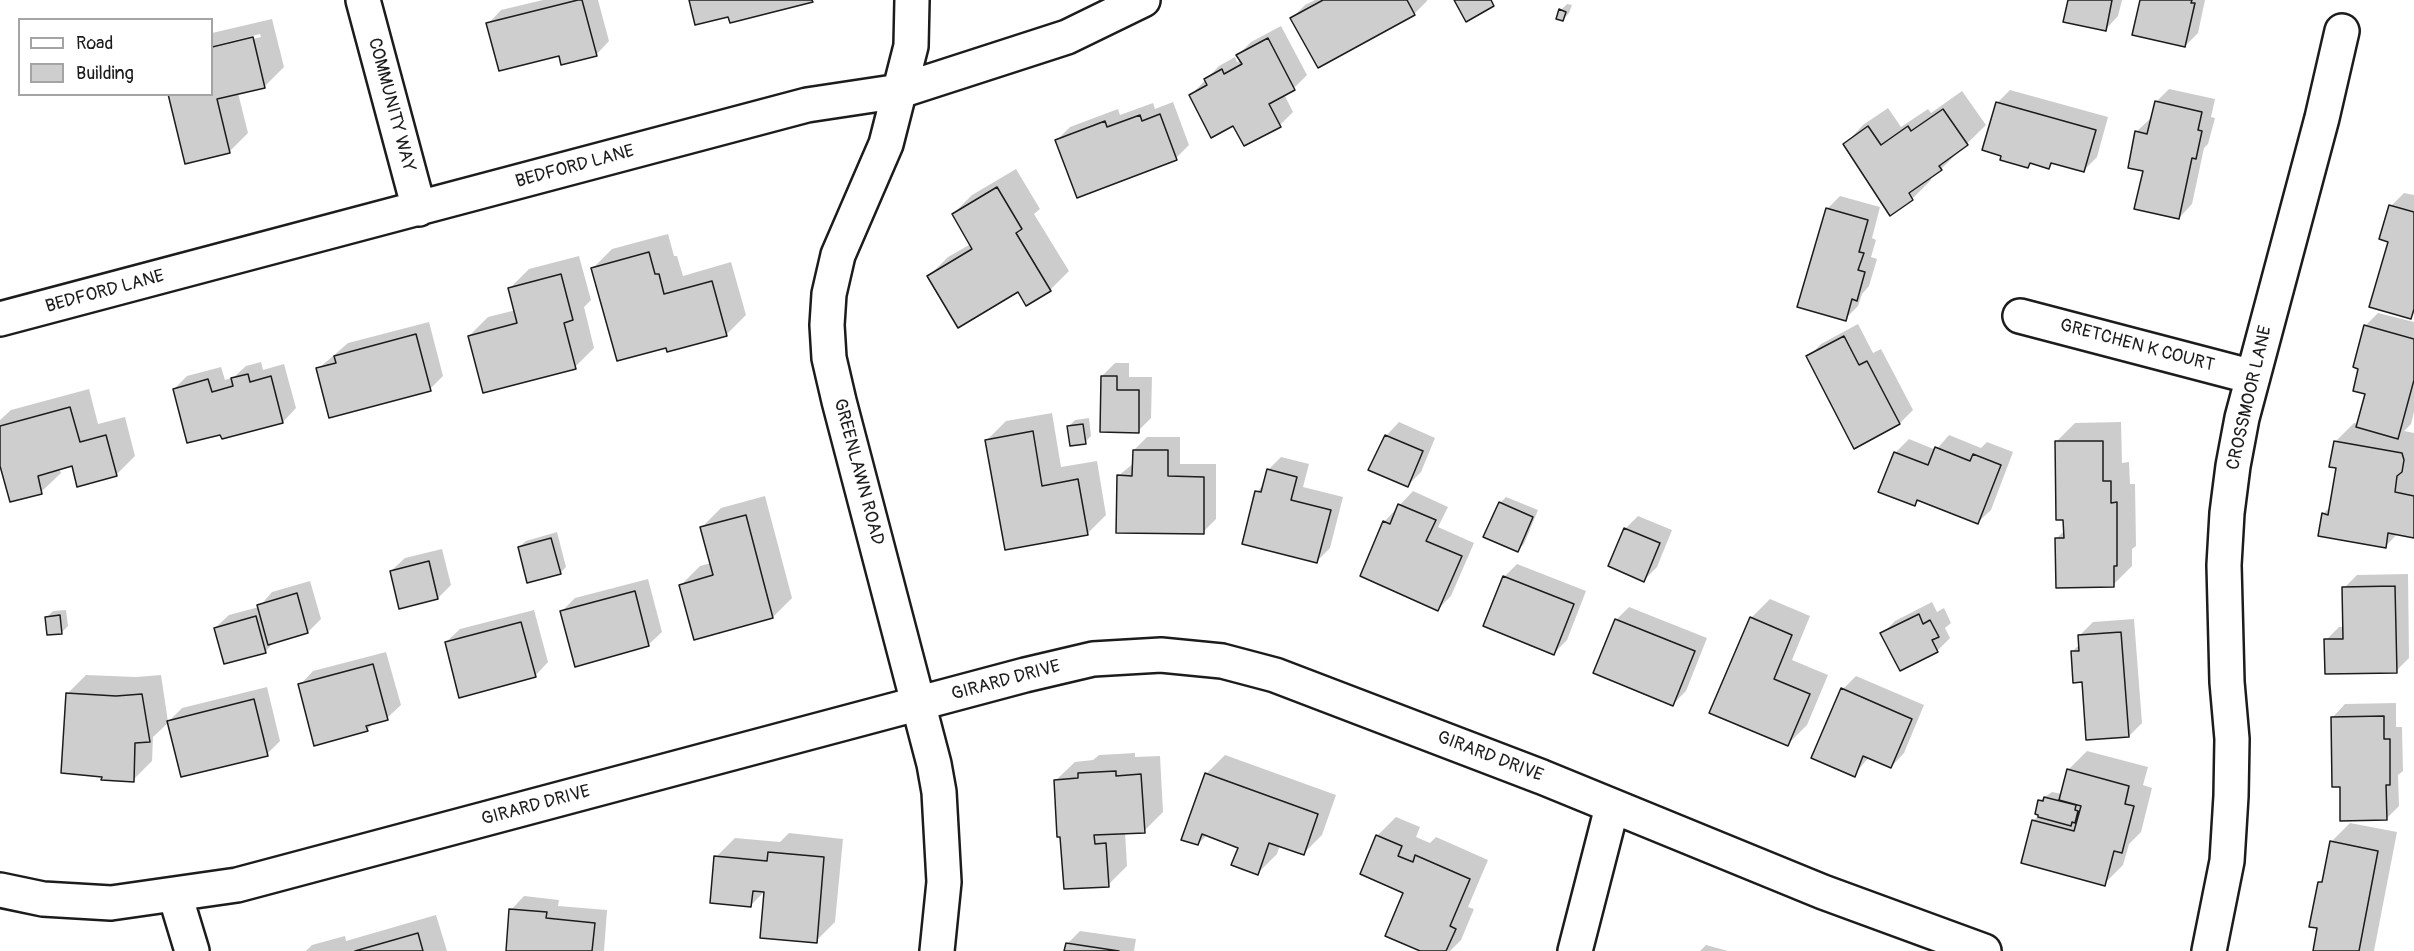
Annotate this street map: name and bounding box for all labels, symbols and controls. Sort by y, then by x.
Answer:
legend [18,18,213,96]
text: Road [76,32,113,55]
street label: COMMUNITY WAY [363,36,419,174]
text: Building [76,62,134,85]
street label: BEDFORD LANE [513,141,637,193]
street label: BEDFORD LANE [43,266,167,318]
street label: GRETCHEN K COURT [2057,315,2217,377]
street label: CROSSMOOR LANE [2223,324,2277,472]
street label: GREENLAWN ROAD [828,396,888,548]
street label: GIRARD DRIVE [949,656,1063,706]
street label: GIRARD DRIVE [1434,727,1546,787]
street label: GIRARD DRIVE [479,781,593,831]

